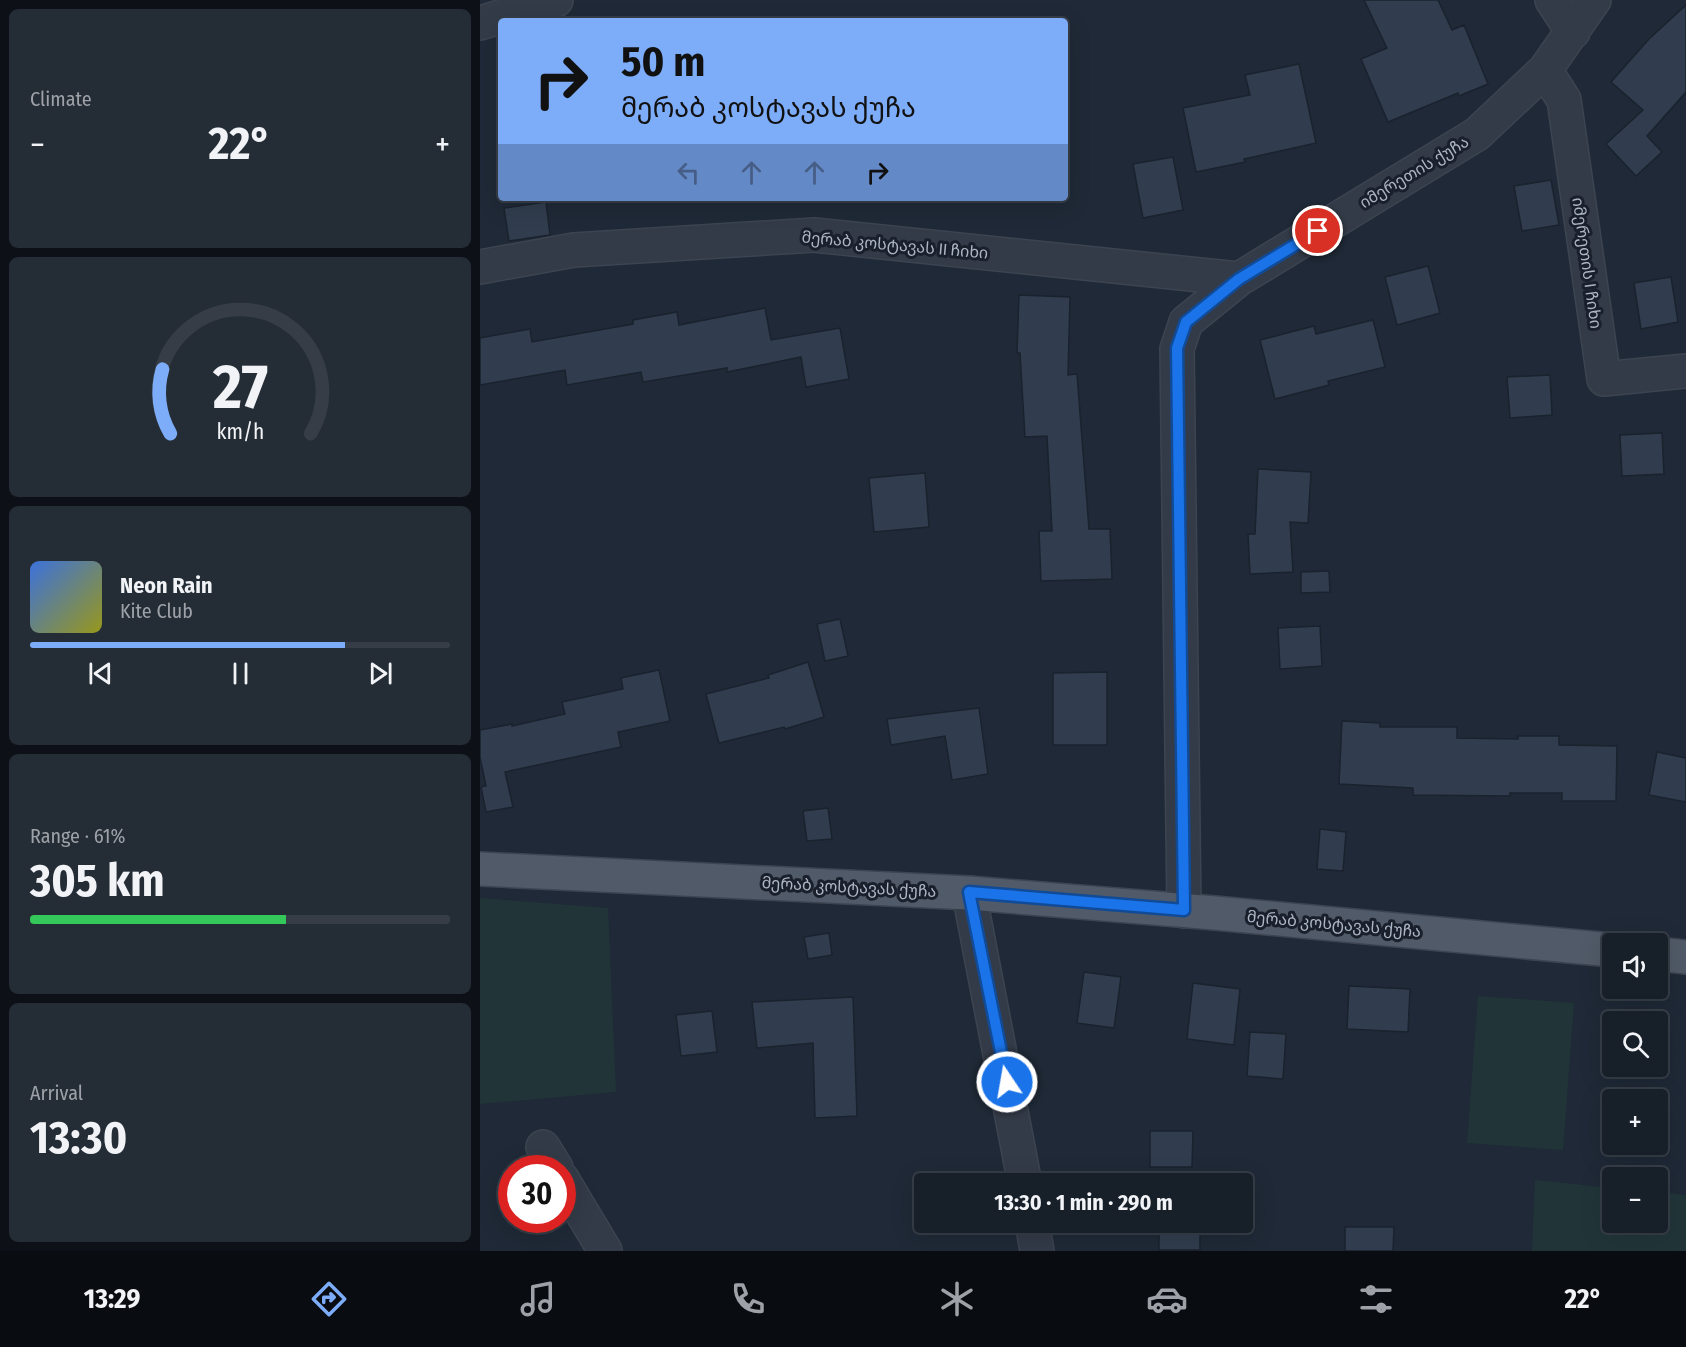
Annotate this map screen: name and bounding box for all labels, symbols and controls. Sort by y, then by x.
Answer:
text: 50 m [621,37,705,87]
icon: right [522,42,600,120]
text: Climate [30,87,92,111]
text: მერაბ კოსტავას ქუჩა [621,92,916,124]
text: 22° [209,117,271,171]
text: − [30,125,45,165]
text: + [435,125,450,165]
street label: იმერეთის ქუჩა [1356,132,1472,212]
icon: left [672,156,705,189]
icon: ahead [735,156,768,189]
icon: ahead [798,156,831,189]
icon: right [861,156,894,189]
street label: იმერეთის I ჩიხი [1568,196,1606,330]
pin [1292,205,1343,256]
icon: arrive [1301,214,1334,247]
street label: მერაბ კოსტავას II ჩიხი [801,227,989,263]
text: 27 [211,350,268,425]
text: km/h [216,420,264,446]
text: Neon Rain [120,572,213,599]
text: Kite Club [120,599,193,623]
icon: previous [84,657,117,690]
icon: pause [224,657,257,690]
icon: next [364,657,397,690]
text: Range · 61% [30,824,125,848]
text: 305 km [30,854,165,908]
street label: მერაბ კოსტავას ქუჩა [761,873,937,901]
street label: მერაბ კოსტავას ქუჩა [1246,907,1422,941]
map controls [1602,933,1668,1233]
button: sound [1602,933,1668,999]
button: search [1602,1011,1668,1077]
position arrow [975,1050,1039,1114]
text: Arrival [30,1081,83,1105]
button: + [1602,1089,1668,1155]
text: 13:30 [30,1111,127,1165]
speed limit sign: 30 [498,1155,576,1233]
button: − [1602,1167,1668,1233]
text: 13:30 · 1 min · 290 m [994,1189,1173,1216]
icon: directions [308,1278,350,1320]
icon: music [517,1278,559,1320]
icon: phone [727,1278,769,1320]
icon: climate [936,1278,978,1320]
icon: car [1146,1278,1188,1320]
icon: filters [1355,1278,1397,1320]
text: 13:29 [84,1283,140,1315]
text: 22° [1565,1283,1602,1315]

